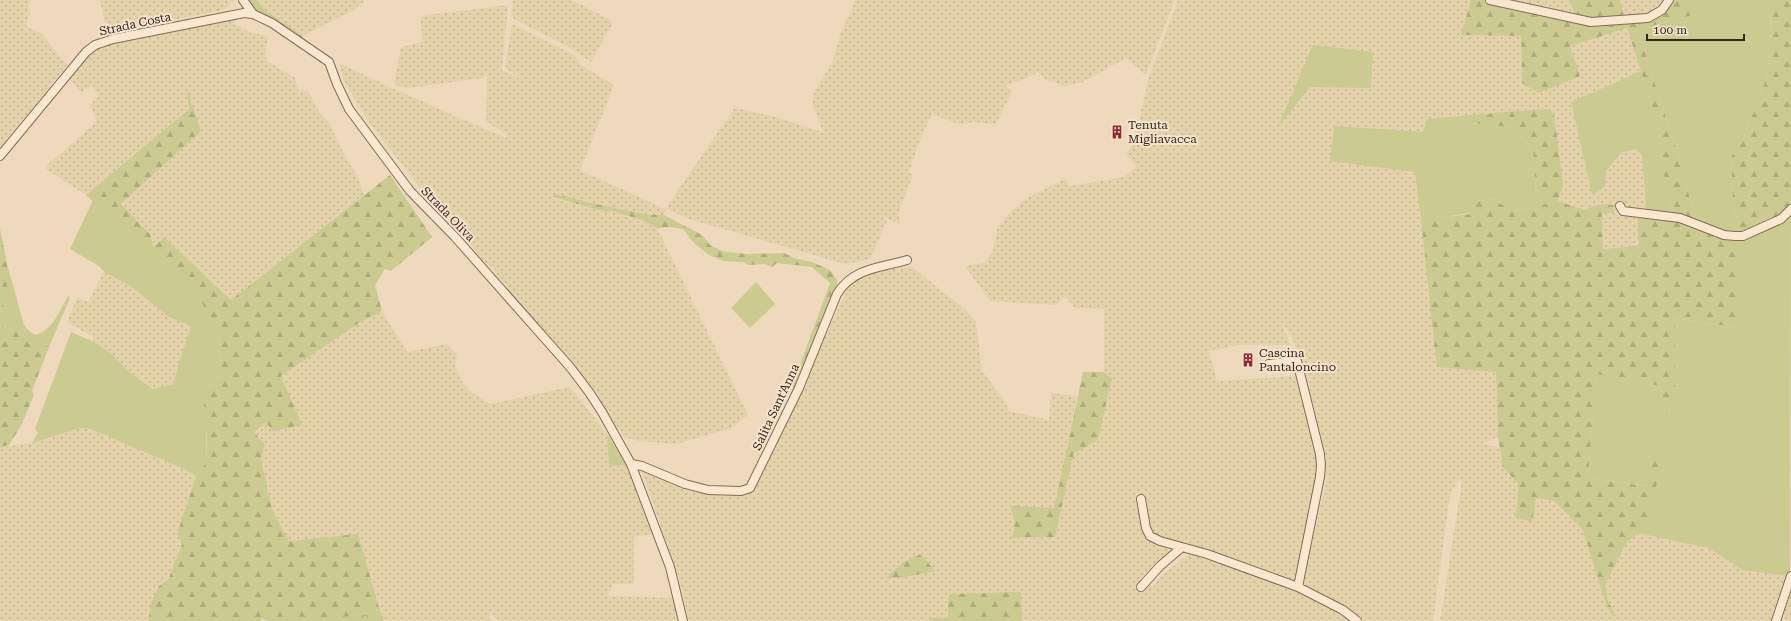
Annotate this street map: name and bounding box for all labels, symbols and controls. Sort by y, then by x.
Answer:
street label: Strada Costa [98,9,173,38]
scale bar [1647,16,1744,42]
text: 100 m [1653,23,1687,37]
place label: Tenuta Migliavacca [1128,118,1197,146]
building icon: Tenuta Migliavacca [1109,124,1125,140]
street label: Strada Oliva [418,184,478,245]
place label: Cascina Pantaloncino [1259,346,1336,374]
building icon: Cascina Pantaloncino [1240,352,1256,368]
street label: Salita Sant'Anna [750,361,802,452]

